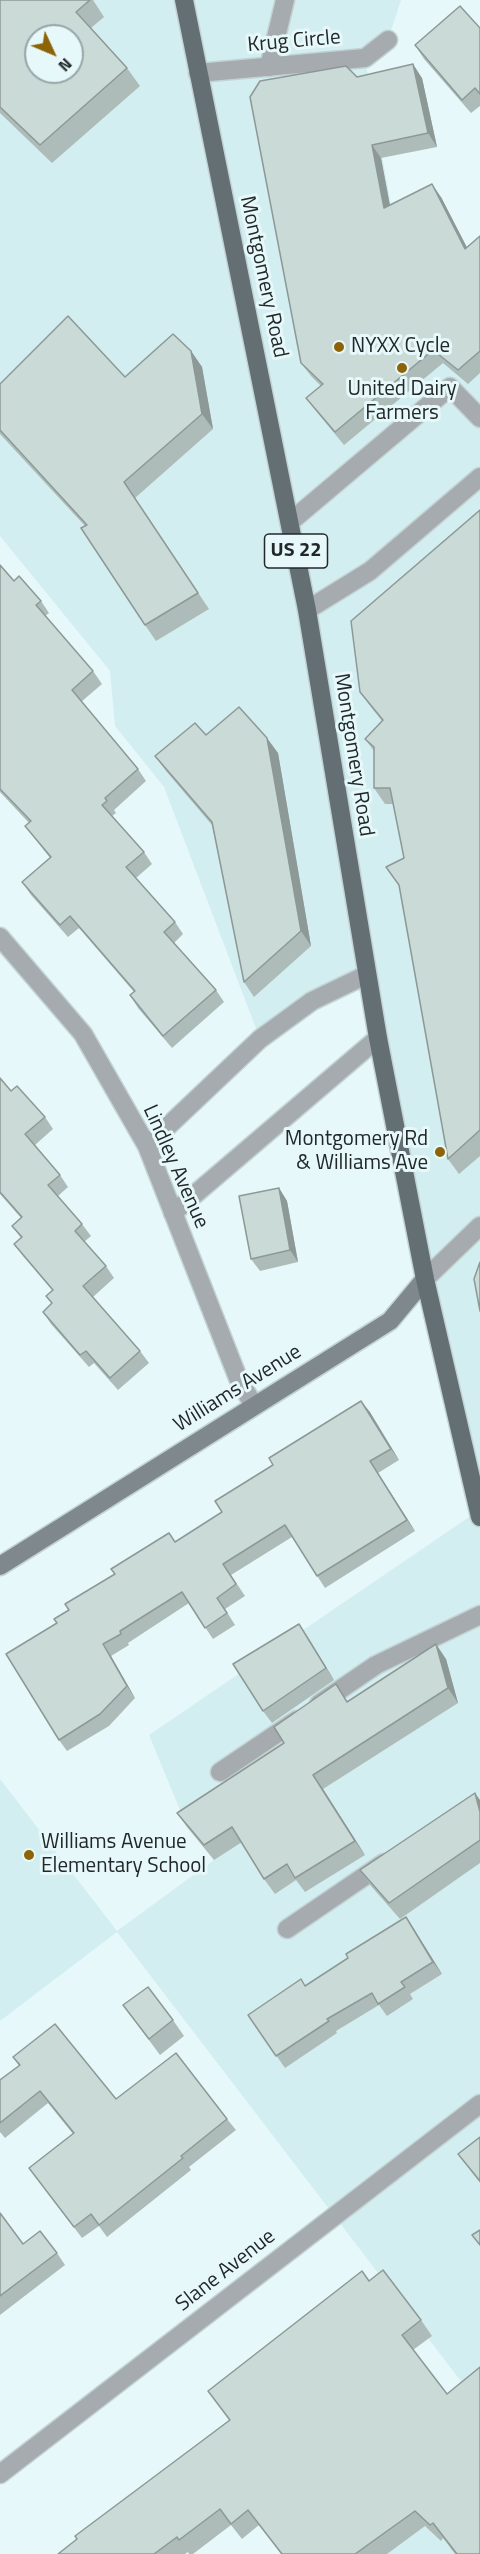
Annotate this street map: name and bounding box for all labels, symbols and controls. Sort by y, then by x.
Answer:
north arrow [24,24,84,84]
street label: Krug Circle [246,25,342,59]
text: N [53,53,78,77]
street label: Montgomery Road [234,194,292,360]
place label: NYXX Cycle [351,334,450,360]
marker: NYXX Cycle [332,340,346,354]
marker: United Dairy Farmers [395,361,409,375]
place label: United Dairy Farmers [347,377,457,427]
road number: US 22 [264,534,328,568]
street label: Montgomery Road [328,672,378,838]
street label: Lindley Avenue [136,1101,214,1233]
place label: Montgomery Rd & Williams Ave [285,1127,428,1177]
marker: Montgomery Rd & Williams Ave [433,1145,447,1159]
street label: Williams Avenue [170,1340,306,1438]
place label: Williams Avenue Elementary School [41,1830,206,1880]
marker: Williams Avenue Elementary School [22,1848,36,1862]
street label: Slane Avenue [171,2224,281,2318]

